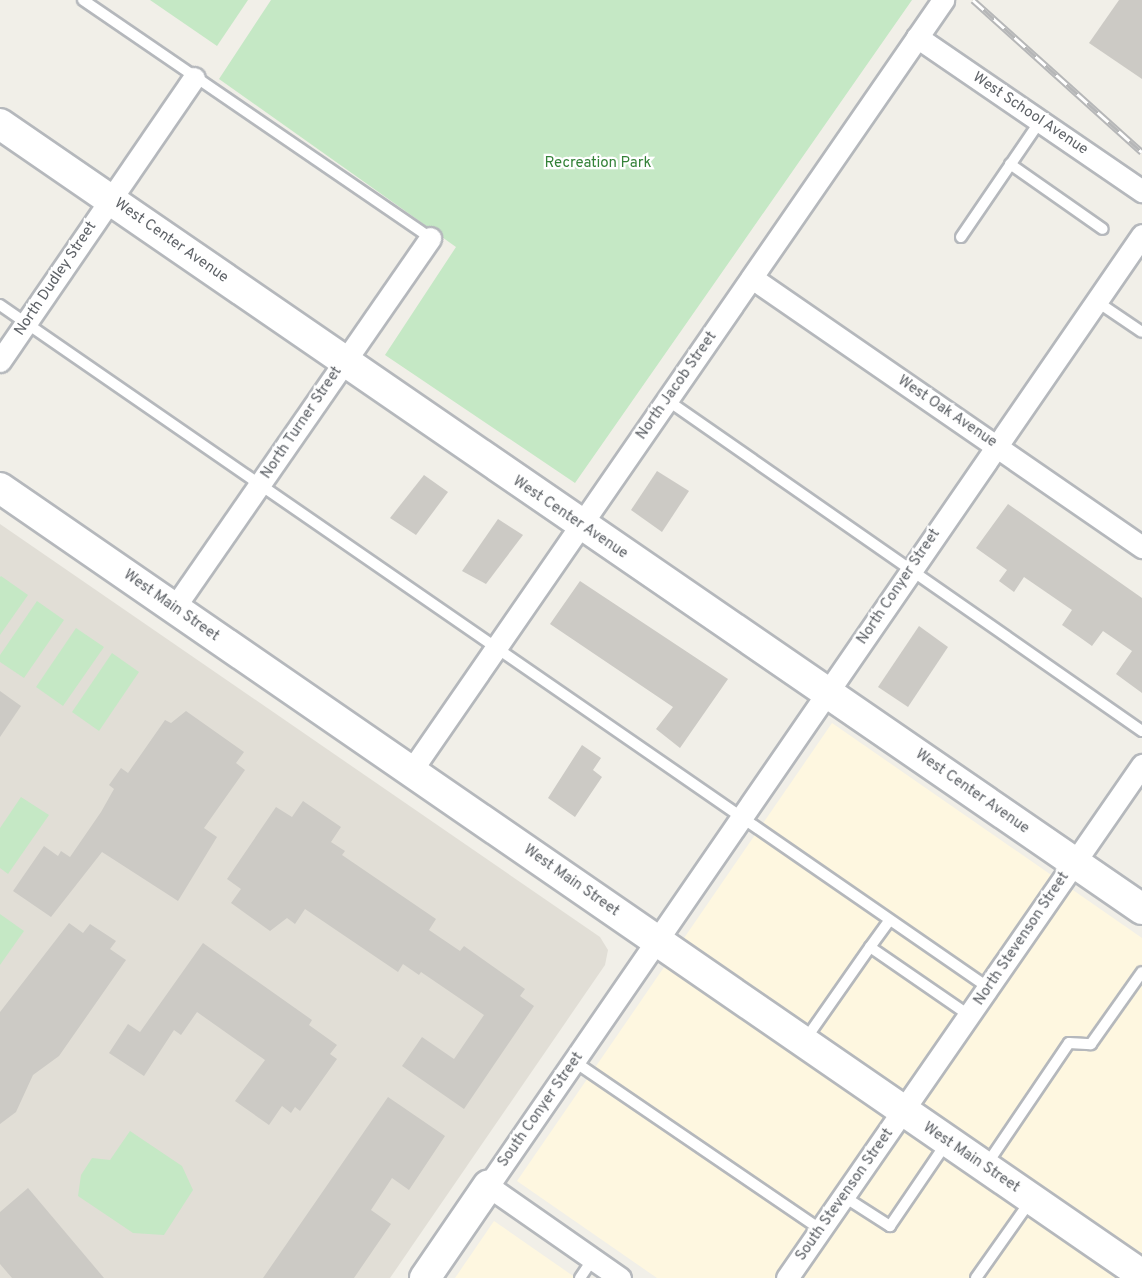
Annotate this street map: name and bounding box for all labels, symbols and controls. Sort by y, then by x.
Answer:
street label: West School Avenue [969,69,1091,159]
park label: Recreation Park [545,155,651,173]
street label: West Center Avenue [110,195,232,287]
street label: North Dudley Street [11,218,101,340]
street label: North Jacob Street [633,328,721,444]
street label: North Turner Street [258,363,346,483]
street label: West Oak Avenue [894,372,1000,452]
street label: West Center Avenue [509,473,631,563]
street label: North Conyer Street [854,526,944,648]
street label: West Main Street [120,566,222,646]
street label: West Center Avenue [911,746,1033,838]
street label: West Main Street [520,841,622,921]
street label: North Stevenson Street [971,869,1073,1009]
street label: South Conyer Street [495,1049,587,1171]
street label: West Main Street [919,1119,1023,1197]
street label: South Stevenson Street [792,1125,898,1265]

